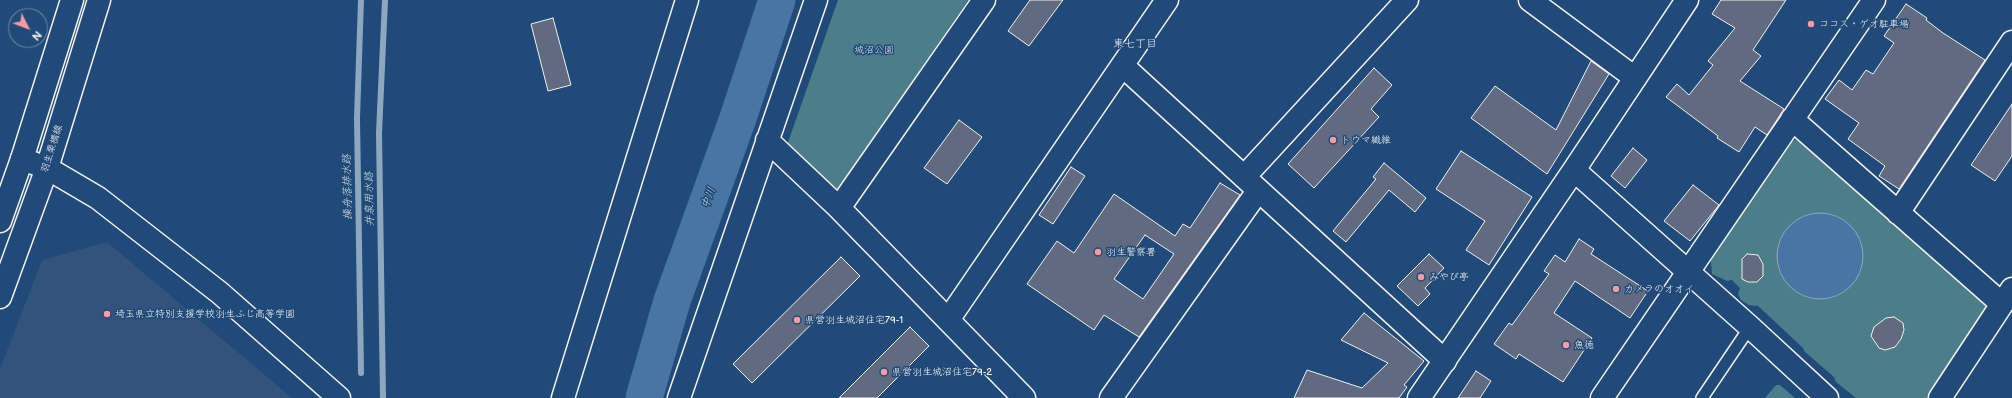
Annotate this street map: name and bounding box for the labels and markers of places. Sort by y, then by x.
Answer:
place label: ココス・ゲオ駐車場 [1819,18,1909,30]
marker: ココス・ゲオ駐車場 [1806,19,1816,29]
place label: トウマ繊維 [1341,134,1391,146]
marker: トウマ繊維 [1328,135,1338,145]
place label: 羽生警察署 [1106,246,1156,258]
marker: 羽生警察署 [1093,247,1103,257]
place label: みやび亭 [1429,271,1469,283]
marker: みやび亭 [1416,272,1426,282]
place label: カメラのオオイ [1624,283,1694,295]
marker: カメラのオオイ [1611,284,1621,294]
place label: 埼玉県立特別支援学校羽生ふじ高等学園 [115,308,295,320]
marker: 埼玉県立特別支援学校羽生ふじ高等学園 [102,309,112,319]
place label: 県営羽生城沼住宅79-1 [805,314,903,326]
marker: 県営羽生城沼住宅79-1 [792,315,802,325]
place label: 魚徳 [1574,339,1594,351]
marker: 魚徳 [1561,340,1571,350]
place label: 県営羽生城沼住宅79-2 [892,366,992,378]
marker: 県営羽生城沼住宅79-2 [879,367,889,377]

